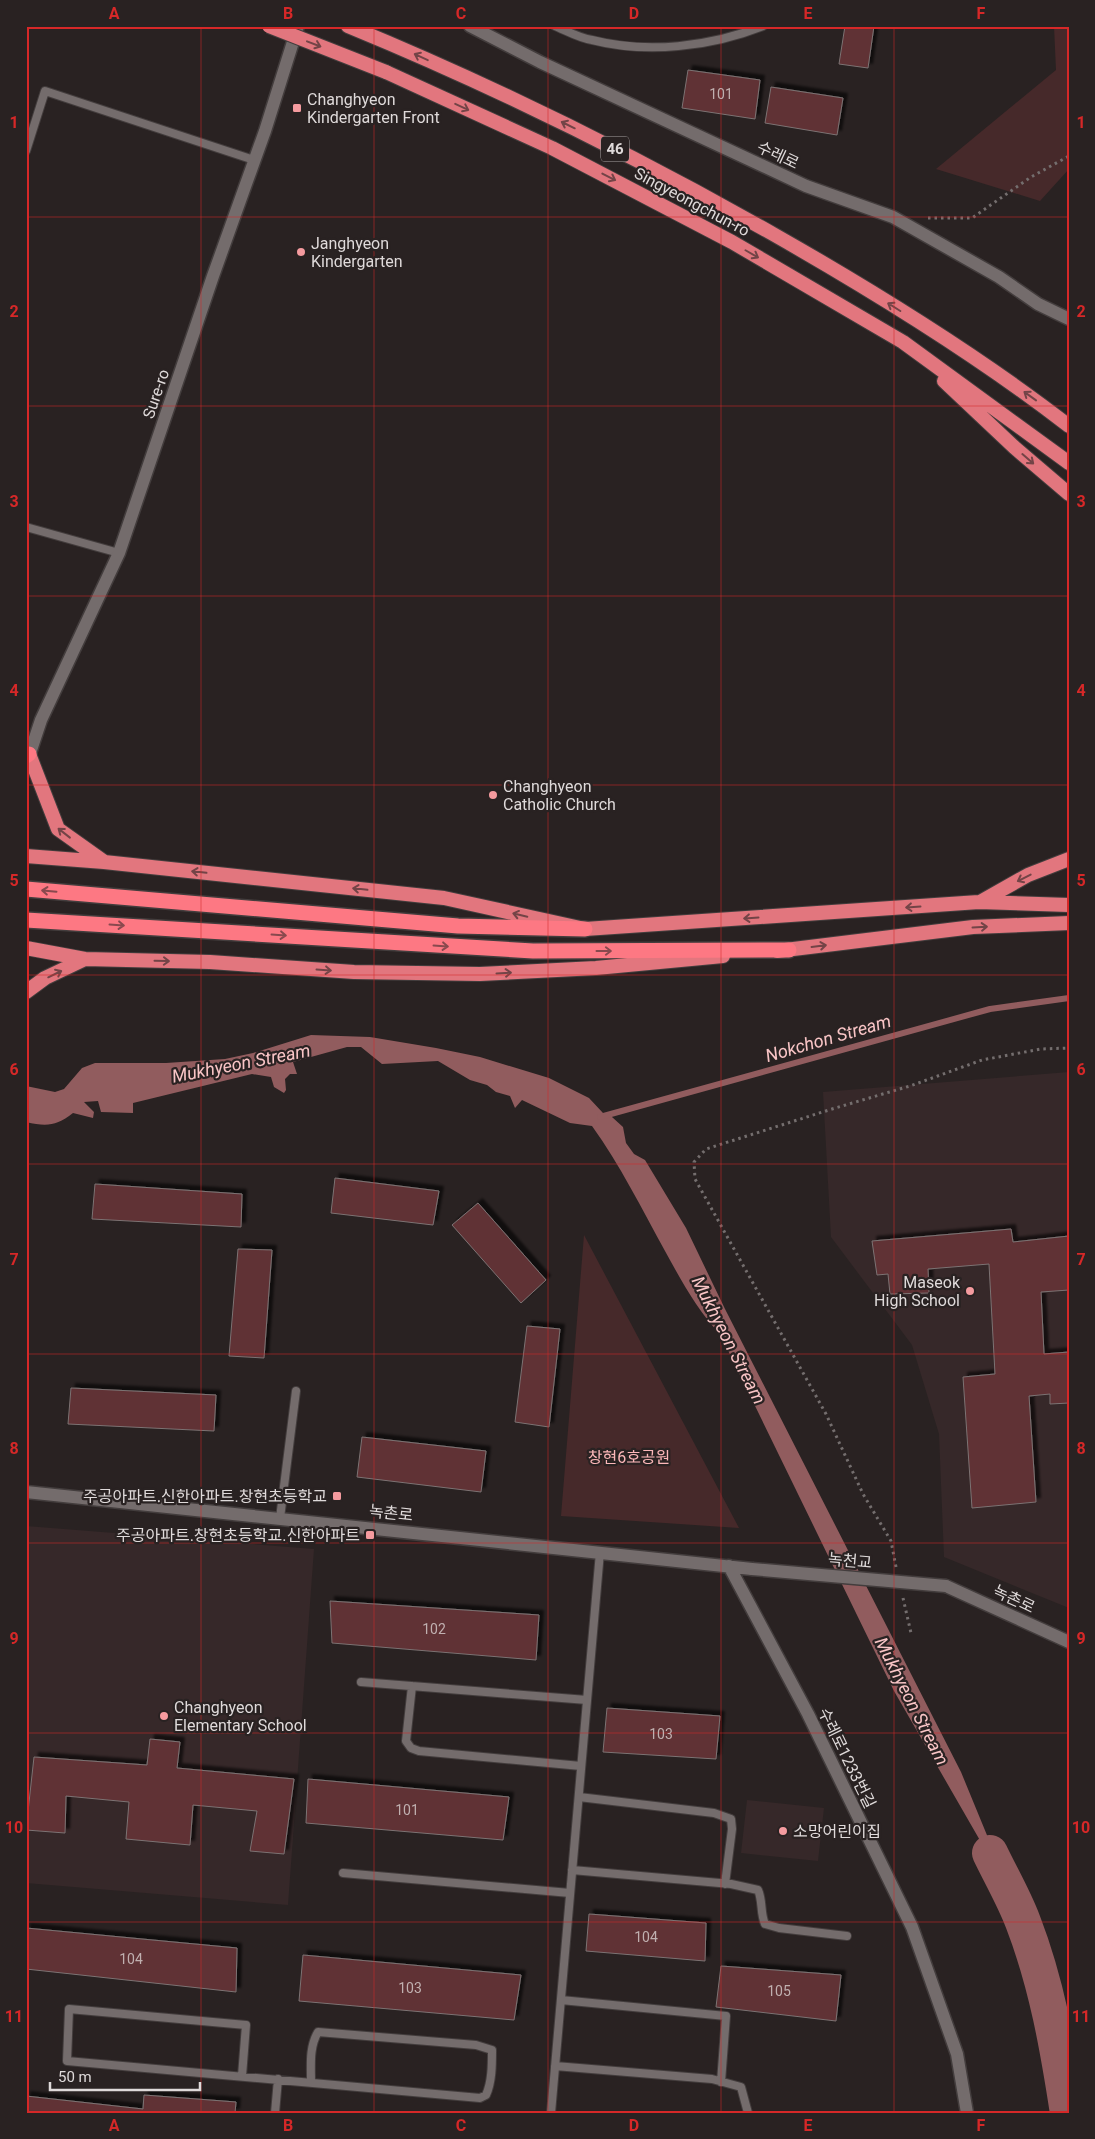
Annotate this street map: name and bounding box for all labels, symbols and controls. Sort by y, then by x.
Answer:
text: A [109,4,120,23]
text: B [283,4,293,23]
text: C [456,4,466,23]
text: D [629,4,639,23]
text: E [804,4,813,23]
text: F [977,4,986,23]
one-way arrow [306,40,322,49]
one-way arrow [414,52,429,62]
house number: 101 [709,86,733,102]
place label: Changhyeon Kindergarten Front [307,90,440,127]
marker: Changhyeon Kindergarten Front [291,102,303,114]
one-way arrow [455,102,470,112]
text: 1 [9,113,19,132]
text: 1 [1076,113,1086,132]
one-way arrow [561,120,576,130]
road number: 46 [601,136,629,162]
street label: 수레로 [754,137,802,173]
street label: Singyeongchun-ro [631,164,753,240]
one-way arrow [601,173,616,182]
place label: Janghyeon Kindergarten [311,234,403,271]
marker: Janghyeon Kindergarten [295,246,307,258]
one-way arrow [745,249,759,259]
one-way arrow [888,301,902,311]
text: 2 [9,302,19,321]
text: 2 [1076,302,1086,321]
street label: Sure-ro [139,367,173,421]
one-way arrow [1023,391,1037,401]
one-way arrow [1022,454,1035,465]
text: 3 [9,492,19,511]
text: 3 [1076,492,1086,511]
text: 4 [9,681,19,700]
text: 4 [1076,681,1086,700]
place label: Changhyeon Catholic Church [503,777,616,814]
marker: Changhyeon Catholic Church [487,789,499,801]
one-way arrow [58,828,71,839]
one-way arrow [191,867,207,877]
text: 5 [9,871,19,890]
text: 5 [1076,871,1086,890]
one-way arrow [1017,874,1032,883]
one-way arrow [352,884,368,894]
one-way arrow [41,886,57,896]
one-way arrow [905,902,921,911]
one-way arrow [513,910,529,919]
one-way arrow [743,913,759,922]
one-way arrow [109,920,125,930]
one-way arrow [972,922,988,931]
one-way arrow [271,931,287,940]
one-way arrow [433,941,449,950]
one-way arrow [811,941,827,951]
one-way arrow [595,946,611,956]
one-way arrow [153,956,169,965]
one-way arrow [315,965,331,975]
one-way arrow [47,968,62,978]
one-way arrow [495,968,511,977]
water label: Nokchon Stream [763,1010,893,1066]
water label: Mukhyeon Stream [170,1039,312,1087]
text: 6 [9,1060,19,1079]
text: 6 [1076,1060,1086,1079]
text: 7 [9,1250,19,1269]
text: 7 [1076,1250,1086,1269]
water label: Mukhyeon Stream [688,1273,770,1407]
place label: Maseok High School [874,1273,961,1310]
marker: Maseok High School [964,1285,976,1297]
text: 8 [9,1439,19,1458]
text: 8 [1076,1439,1086,1458]
park label: 창현6호공원 [588,1448,670,1467]
place label: 주공아파트.신한아파트.창현초등학교 [83,1487,327,1506]
marker: 주공아파트.신한아파트.창현초등학교 [331,1490,343,1502]
street label: 녹촌로 [368,1501,414,1525]
place label: 주공아파트.창현초등학교.신한아파트 [116,1526,360,1545]
marker: 주공아파트.창현초등학교.신한아파트 [364,1529,376,1541]
street label: 녹천교 [827,1550,873,1572]
street label: 녹촌로 [990,1581,1038,1617]
house number: 102 [422,1621,446,1637]
text: 9 [9,1629,19,1648]
text: 9 [1076,1629,1086,1648]
water label: Mukhyeon Stream [871,1634,953,1768]
place label: Changhyeon Elementary School [174,1698,307,1735]
street label: 수레로1233번길 [814,1705,880,1811]
marker: Changhyeon Elementary School [158,1710,170,1722]
house number: 103 [649,1726,673,1742]
house number: 101 [395,1802,419,1818]
text: 10 [5,1818,23,1837]
text: 10 [1072,1818,1090,1837]
place label: 소망어린이집 [793,1822,881,1841]
marker: 소망어린이집 [777,1825,789,1837]
house number: 104 [634,1929,658,1945]
house number: 104 [119,1951,143,1967]
house number: 103 [398,1980,422,1996]
house number: 105 [767,1983,791,1999]
text: 11 [5,2007,23,2026]
text: 11 [1072,2007,1090,2026]
scale bar [50,2059,200,2091]
text: 50 m [58,2068,92,2086]
text: A [109,2116,120,2135]
text: B [283,2116,293,2135]
text: C [456,2116,466,2135]
text: D [629,2116,639,2135]
text: E [804,2116,813,2135]
text: F [977,2116,986,2135]

